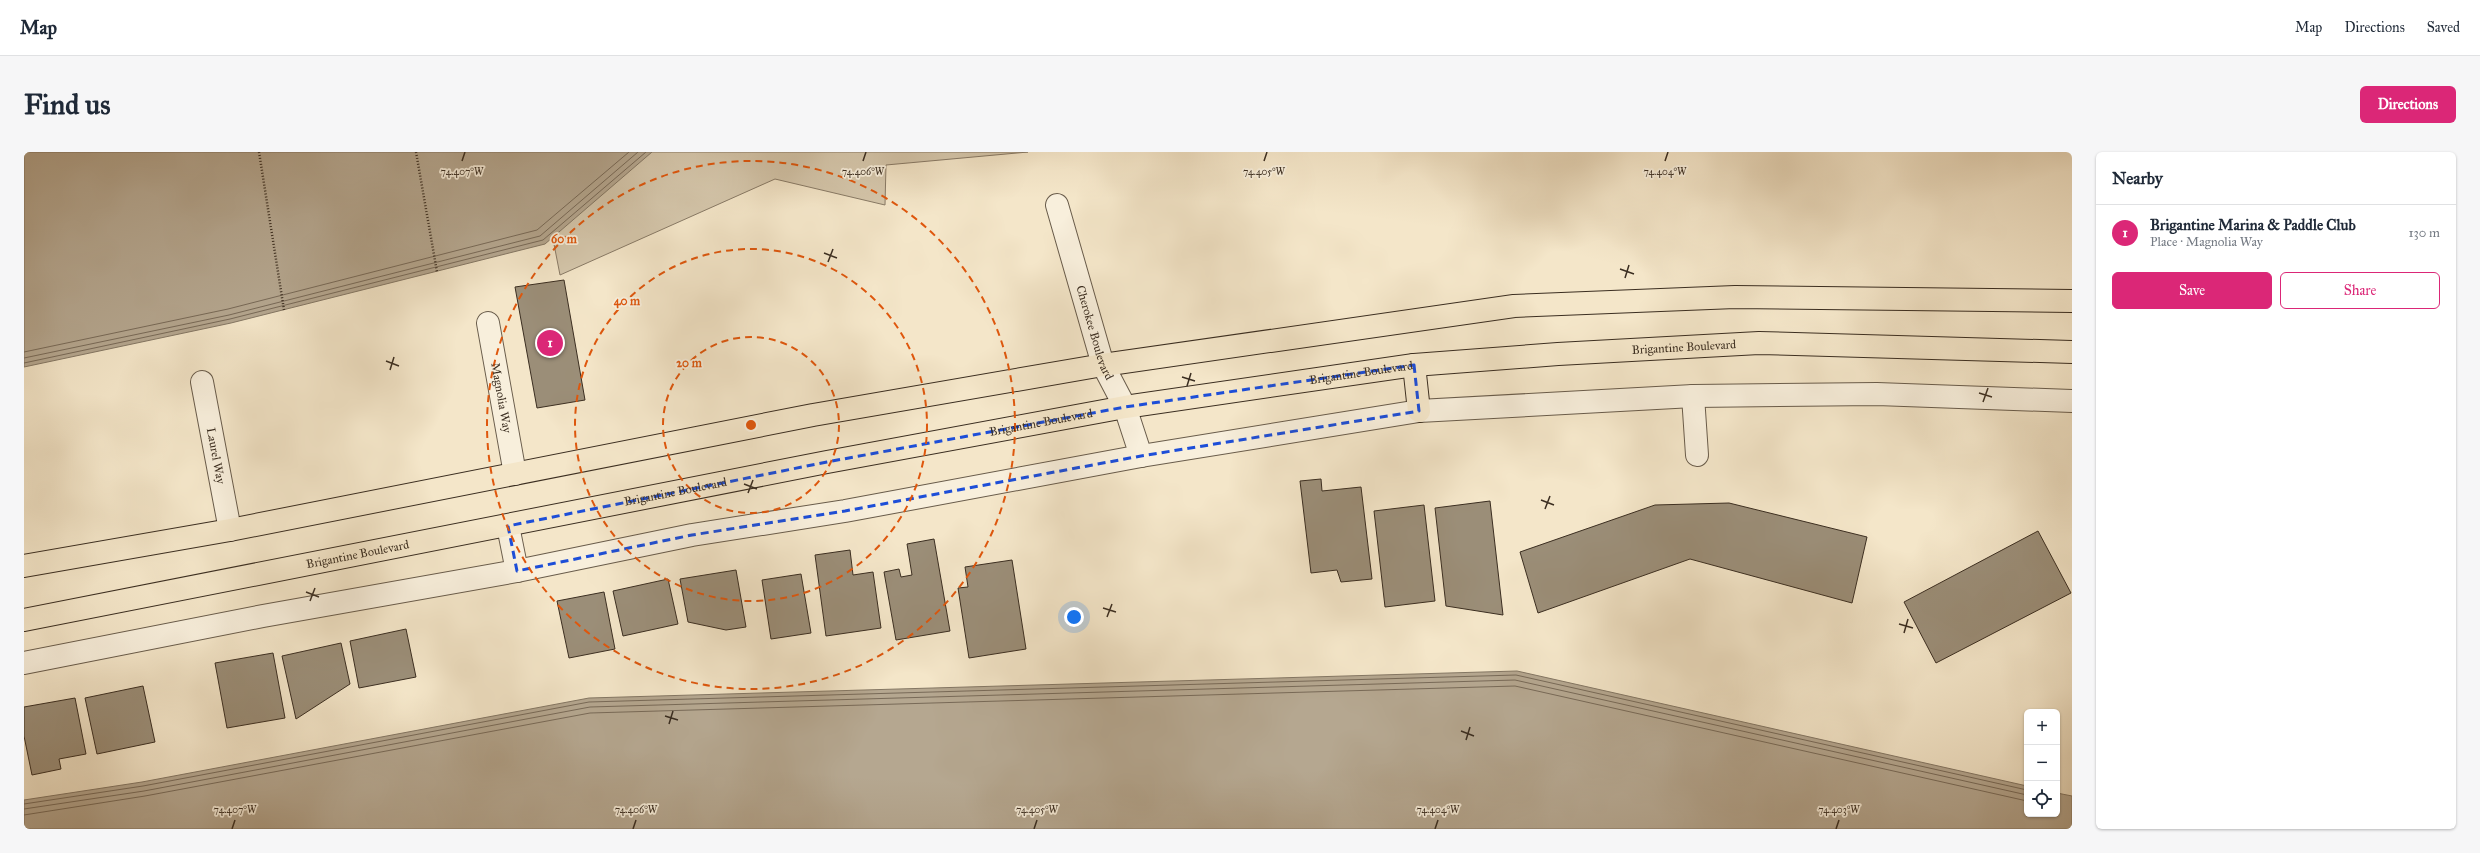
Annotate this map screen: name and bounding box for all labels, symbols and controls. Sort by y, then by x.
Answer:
text: Map [20,16,57,39]
text: Map [2295,19,2322,36]
text: Directions [2344,19,2405,36]
text: Saved [2427,19,2460,36]
button: Directions [2360,86,2456,123]
text: Find us [24,87,110,122]
text: 74.407°W [441,166,484,178]
text: 74.406°W [842,166,885,178]
text: 74.405°W [1243,166,1286,178]
text: 74.404°W [1643,166,1687,178]
text: Nearby [2112,168,2163,189]
text: Brigantine Marina & Paddle Club [2150,216,2356,234]
text: 1 [2122,225,2128,241]
text: 130 m [2408,225,2440,241]
text: 60 m [551,232,578,246]
text: Place · Magnolia Way [2150,234,2263,250]
button: Save [2112,272,2272,309]
button: Share [2280,272,2440,309]
street label: Cherokee Boulevard [1073,284,1116,382]
text: 40 m [614,294,641,309]
pin: 1 [537,328,563,358]
street label: Brigantine Boulevard [1631,337,1736,357]
text: 20 m [676,356,703,370]
street label: Brigantine Boulevard [1308,358,1414,387]
street label: Magnolia Way [488,361,515,434]
street label: Brigantine Boulevard [988,406,1094,439]
centre of rings [744,418,758,432]
street label: Laurel Way [204,426,228,485]
street label: Brigantine Boulevard [623,475,728,509]
street label: Brigantine Boulevard [305,537,410,571]
your location [1064,607,1084,627]
map controls [2024,709,2060,817]
button: + [2024,709,2060,745]
button: − [2024,745,2060,781]
button: locate [2024,781,2060,817]
text: 74.407°W [214,804,257,816]
text: 74.406°W [615,804,658,816]
text: 74.405°W [1016,804,1059,816]
text: 74.404°W [1416,804,1460,816]
text: 74.403°W [1818,804,1860,816]

